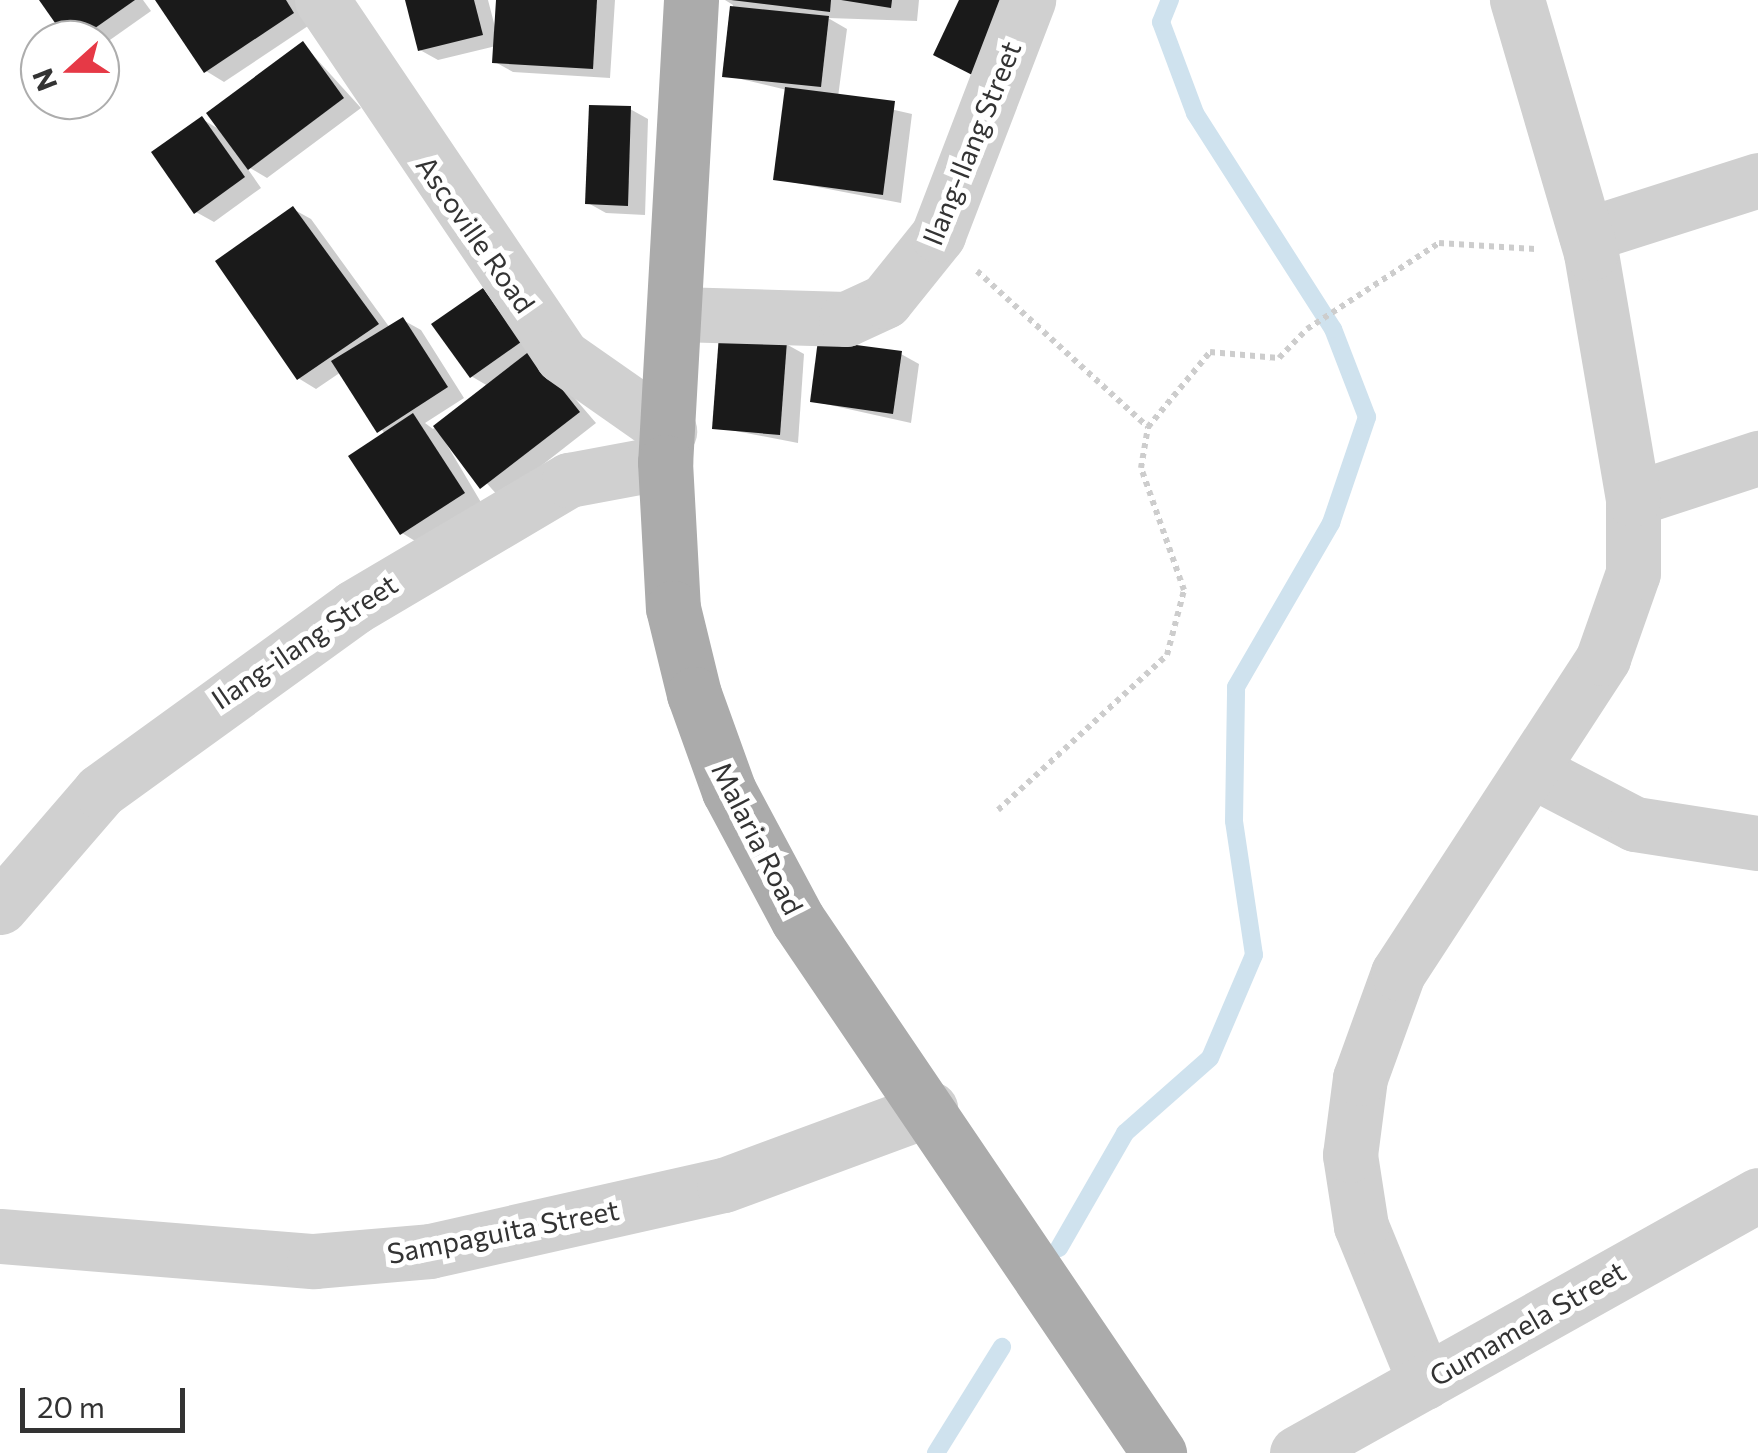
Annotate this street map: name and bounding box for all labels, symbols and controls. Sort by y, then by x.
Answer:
north arrow [20,20,120,120]
street label: Ilang-Ilang Street [915,36,1027,250]
text: N [24,64,63,96]
street label: Ascoville Road [410,149,542,319]
street label: Ilang-ilang Street [205,566,403,716]
street label: Malaria Road [705,756,811,920]
street label: Sampaguita Street [384,1192,622,1270]
street label: Gumamela Street [1423,1253,1631,1393]
scale bar [25,1368,190,1430]
text: 20 m [37,1387,105,1424]

